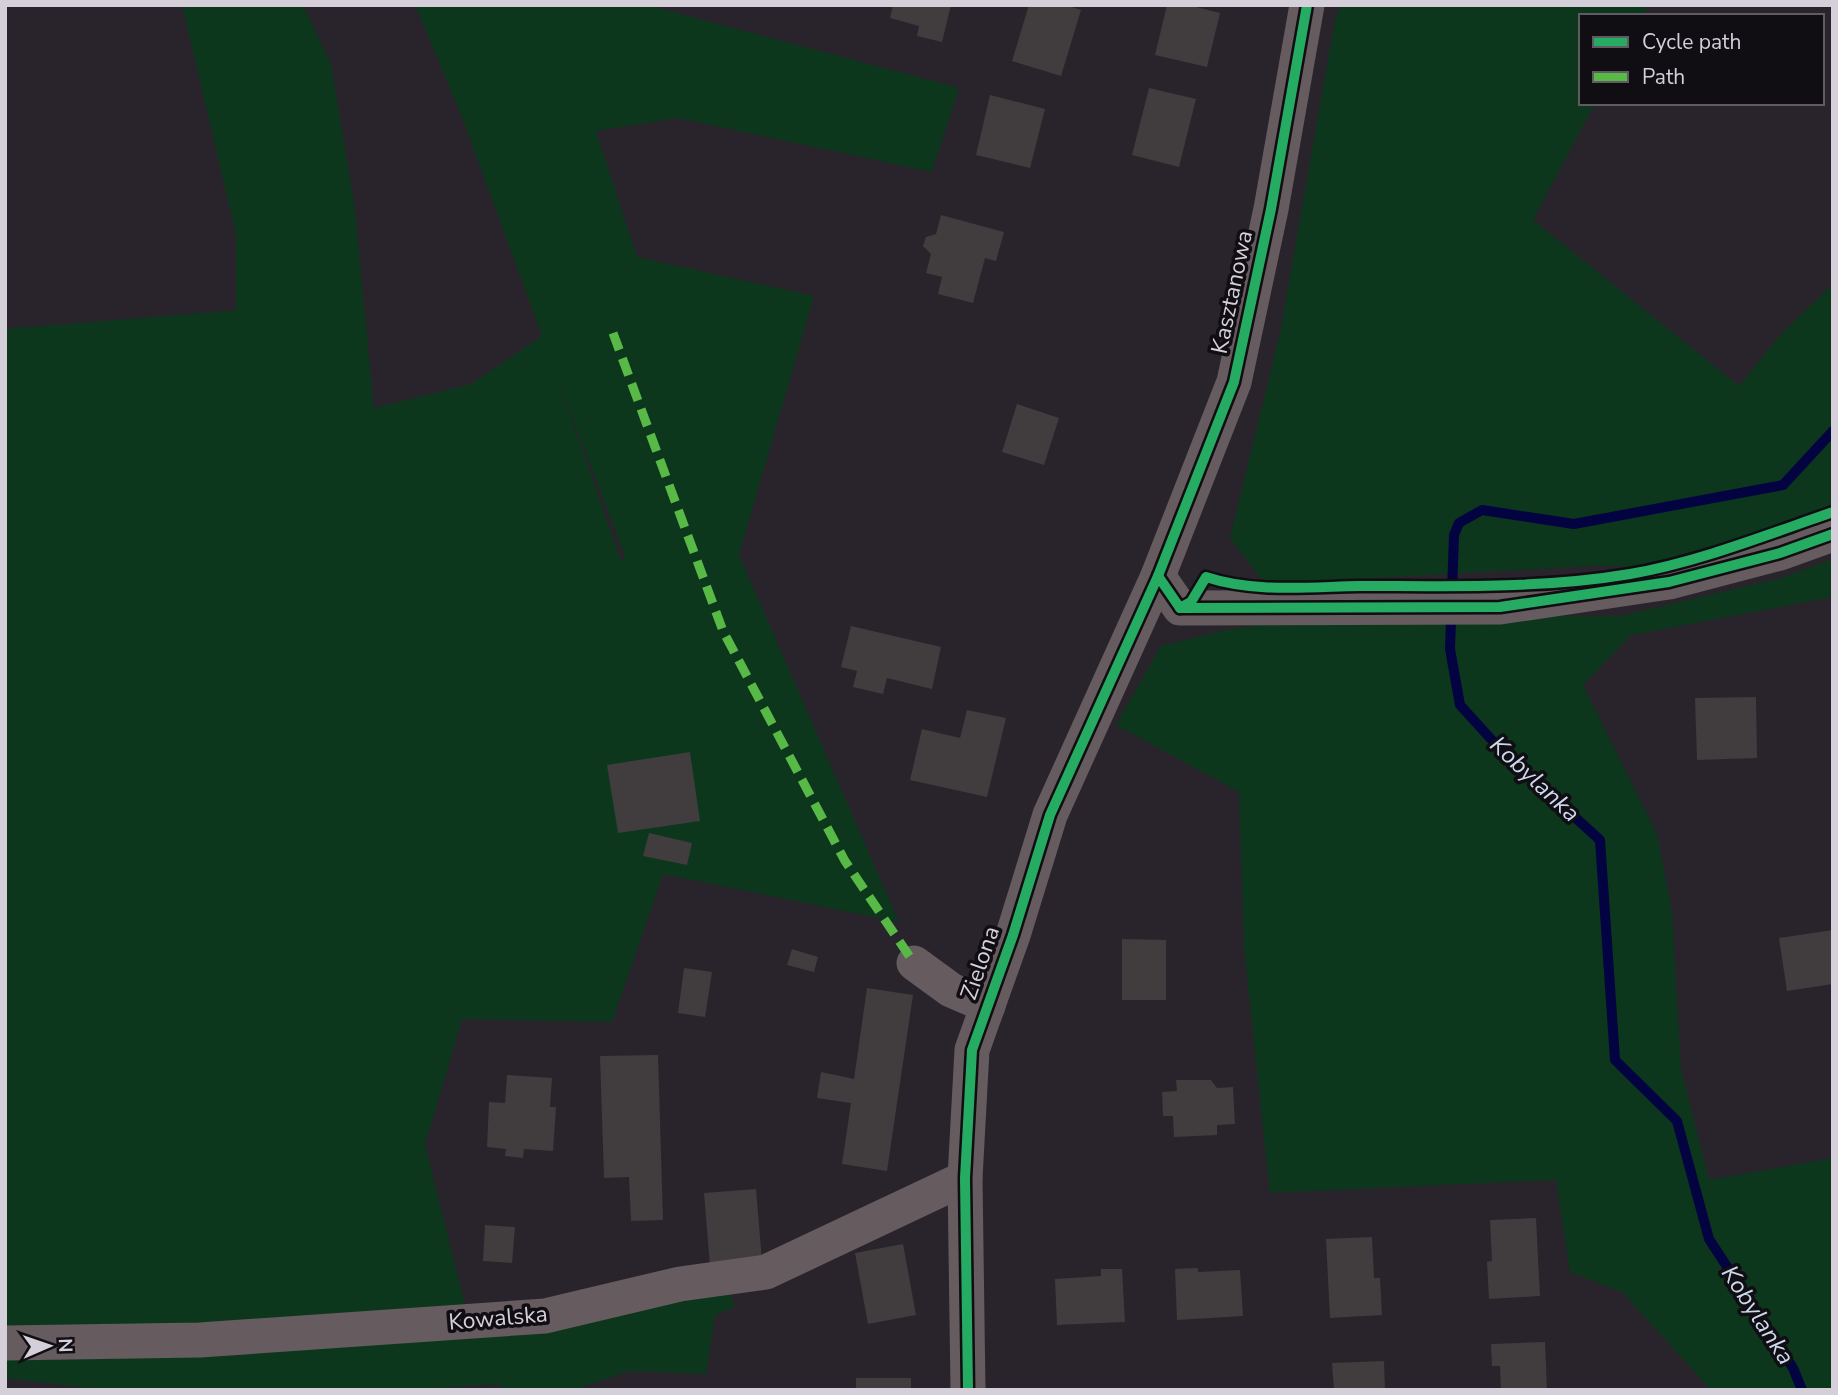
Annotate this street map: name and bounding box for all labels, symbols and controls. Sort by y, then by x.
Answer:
legend [1579,14,1824,105]
text: Cycle path [1642,28,1741,56]
text: Path [1642,63,1685,91]
street label: Kasztanowa [1204,227,1260,357]
water label: Kobylanka [1483,729,1587,829]
street label: Zielona [953,922,1007,1004]
water label: Kobylanka [1714,1259,1802,1371]
street label: Kowalska [447,1298,549,1338]
north arrow [14,1311,84,1381]
text: N [52,1338,78,1353]

